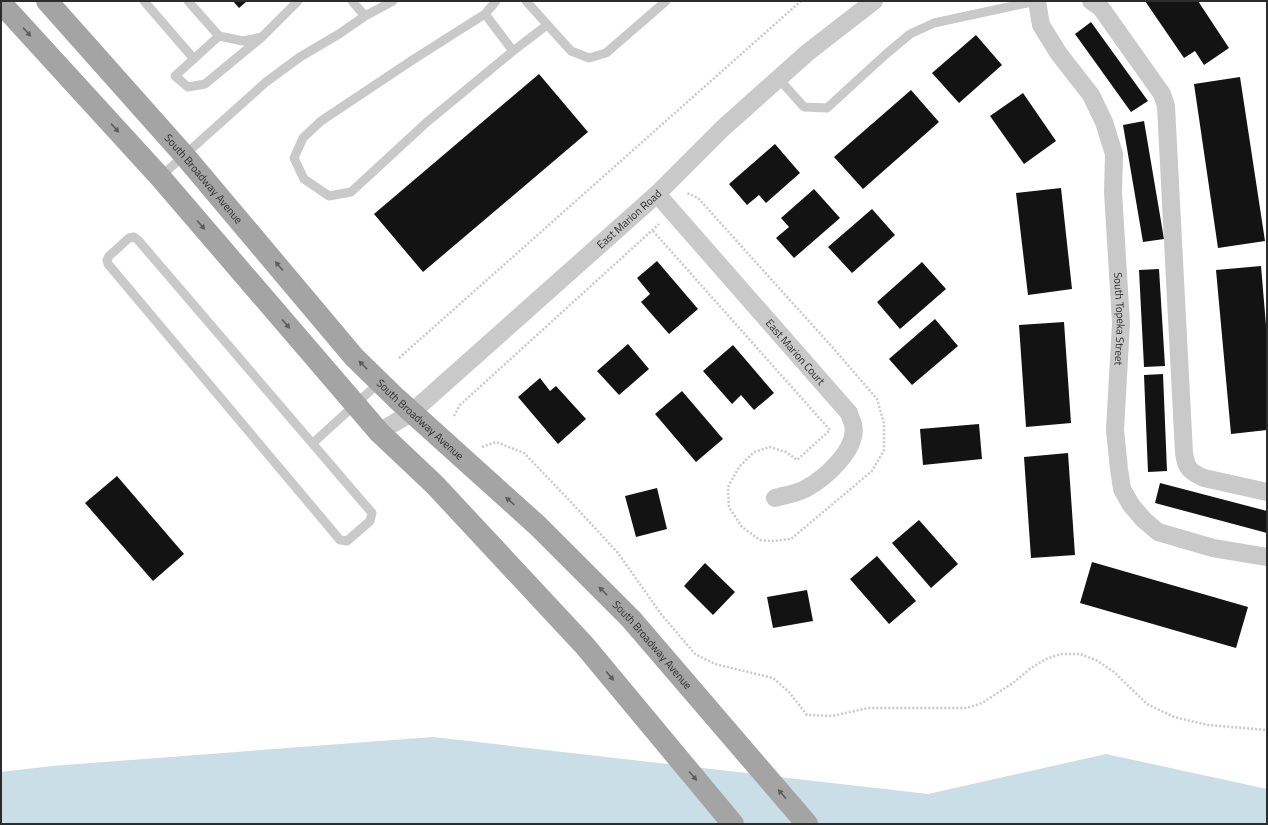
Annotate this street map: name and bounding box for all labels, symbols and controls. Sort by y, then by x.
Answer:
one-way arrow [23,27,32,37]
one-way arrow [110,123,119,133]
street label: South Broadway Avenue [161,130,247,228]
street label: East Marion Road [593,186,665,252]
one-way arrow [196,220,205,231]
one-way arrow [274,261,283,272]
street label: South Topeka Street [1110,272,1129,366]
street label: East Marion Court [762,315,829,389]
one-way arrow [281,319,290,329]
one-way arrow [358,360,368,370]
street label: South Broadway Avenue [373,375,468,464]
one-way arrow [505,496,515,505]
one-way arrow [598,586,608,596]
street label: South Broadway Avenue [609,597,696,693]
one-way arrow [606,670,615,681]
one-way arrow [689,771,698,781]
one-way arrow [777,789,786,800]

